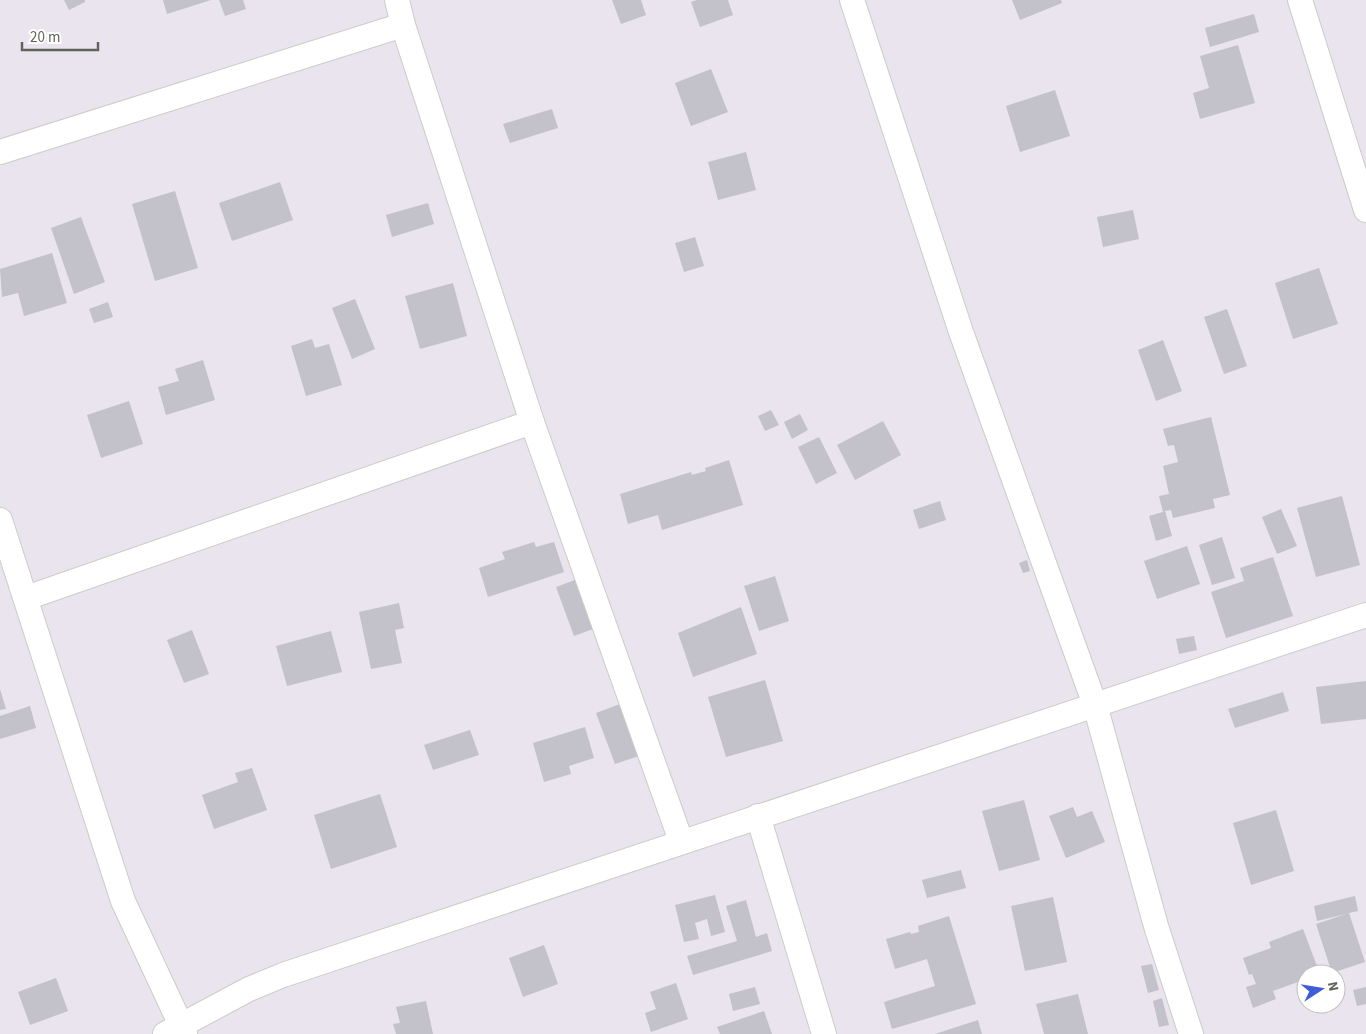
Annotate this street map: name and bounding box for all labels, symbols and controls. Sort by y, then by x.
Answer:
scale bar [22,20,99,52]
text: 20 m [30,27,60,48]
north arrow [1296,964,1346,1014]
text: N [1322,980,1343,993]

